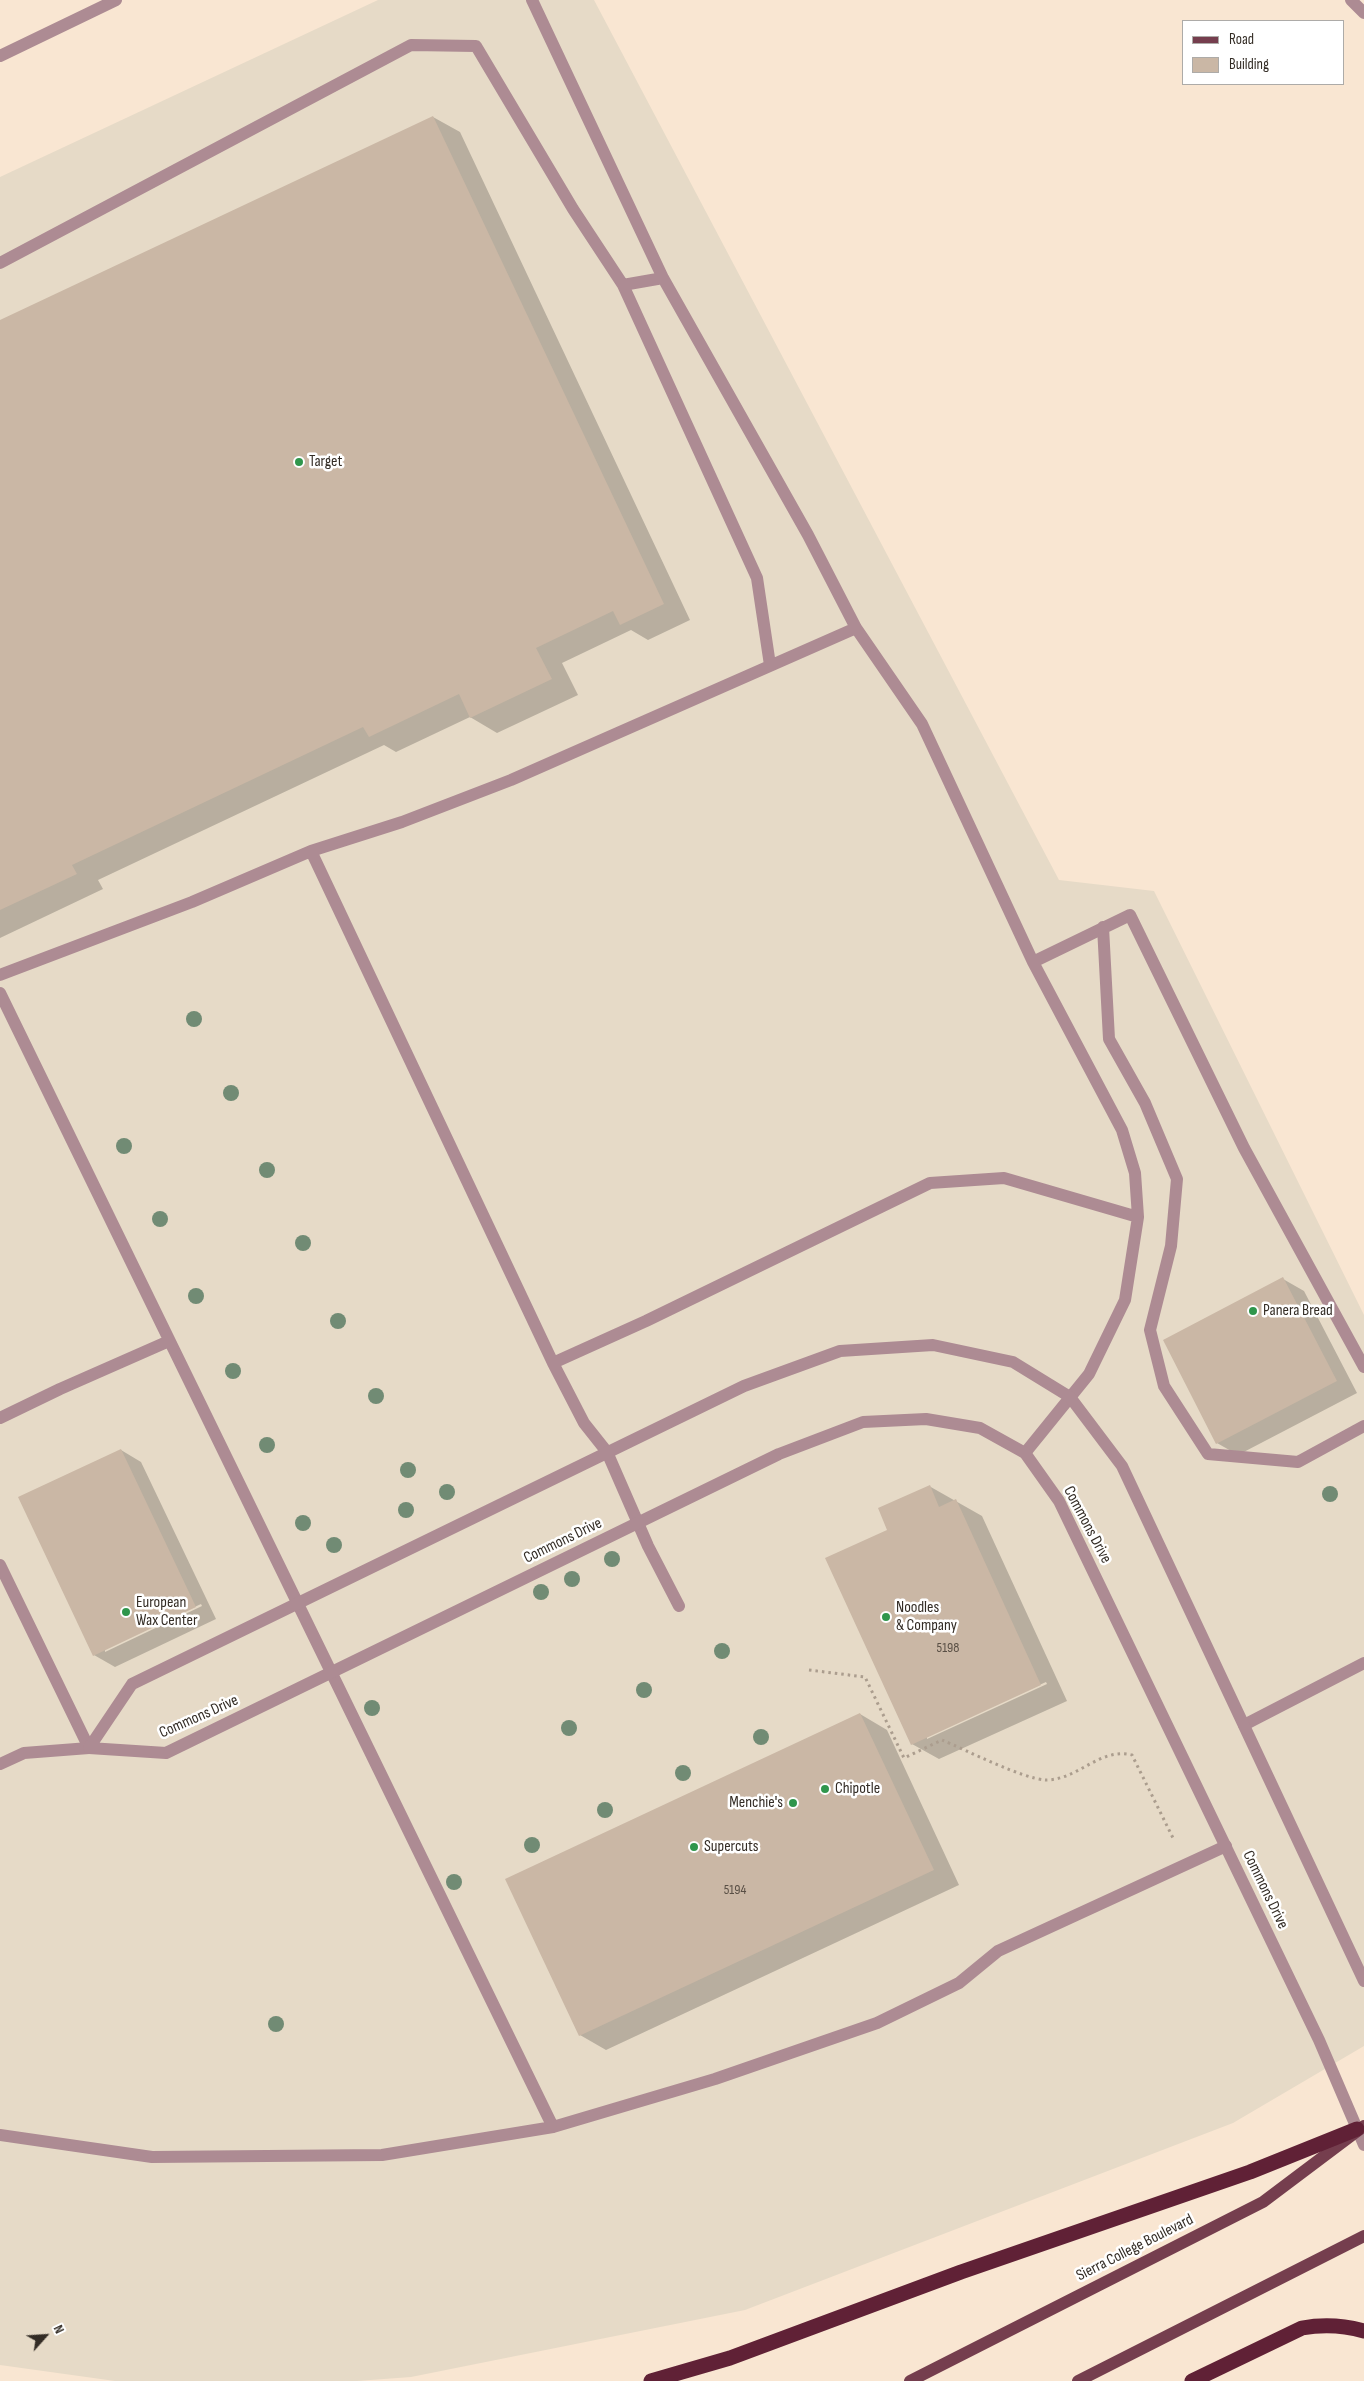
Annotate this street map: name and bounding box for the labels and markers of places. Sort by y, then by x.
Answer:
place label: Target [309,452,342,472]
marker: Target [293,456,305,468]
place label: Panera Bread [1263,1301,1333,1321]
marker: Panera Bread [1247,1305,1259,1317]
place label: European Wax Center [136,1593,197,1631]
place label: Noodles & Company [896,1598,957,1636]
marker: European Wax Center [120,1606,132,1618]
marker: Noodles & Company [880,1611,892,1623]
place label: Chipotle [835,1779,880,1799]
marker: Chipotle [819,1783,831,1795]
place label: Menchie's [729,1793,783,1813]
marker: Menchie's [787,1797,799,1809]
place label: Supercuts [704,1837,759,1857]
marker: Supercuts [688,1841,700,1853]

